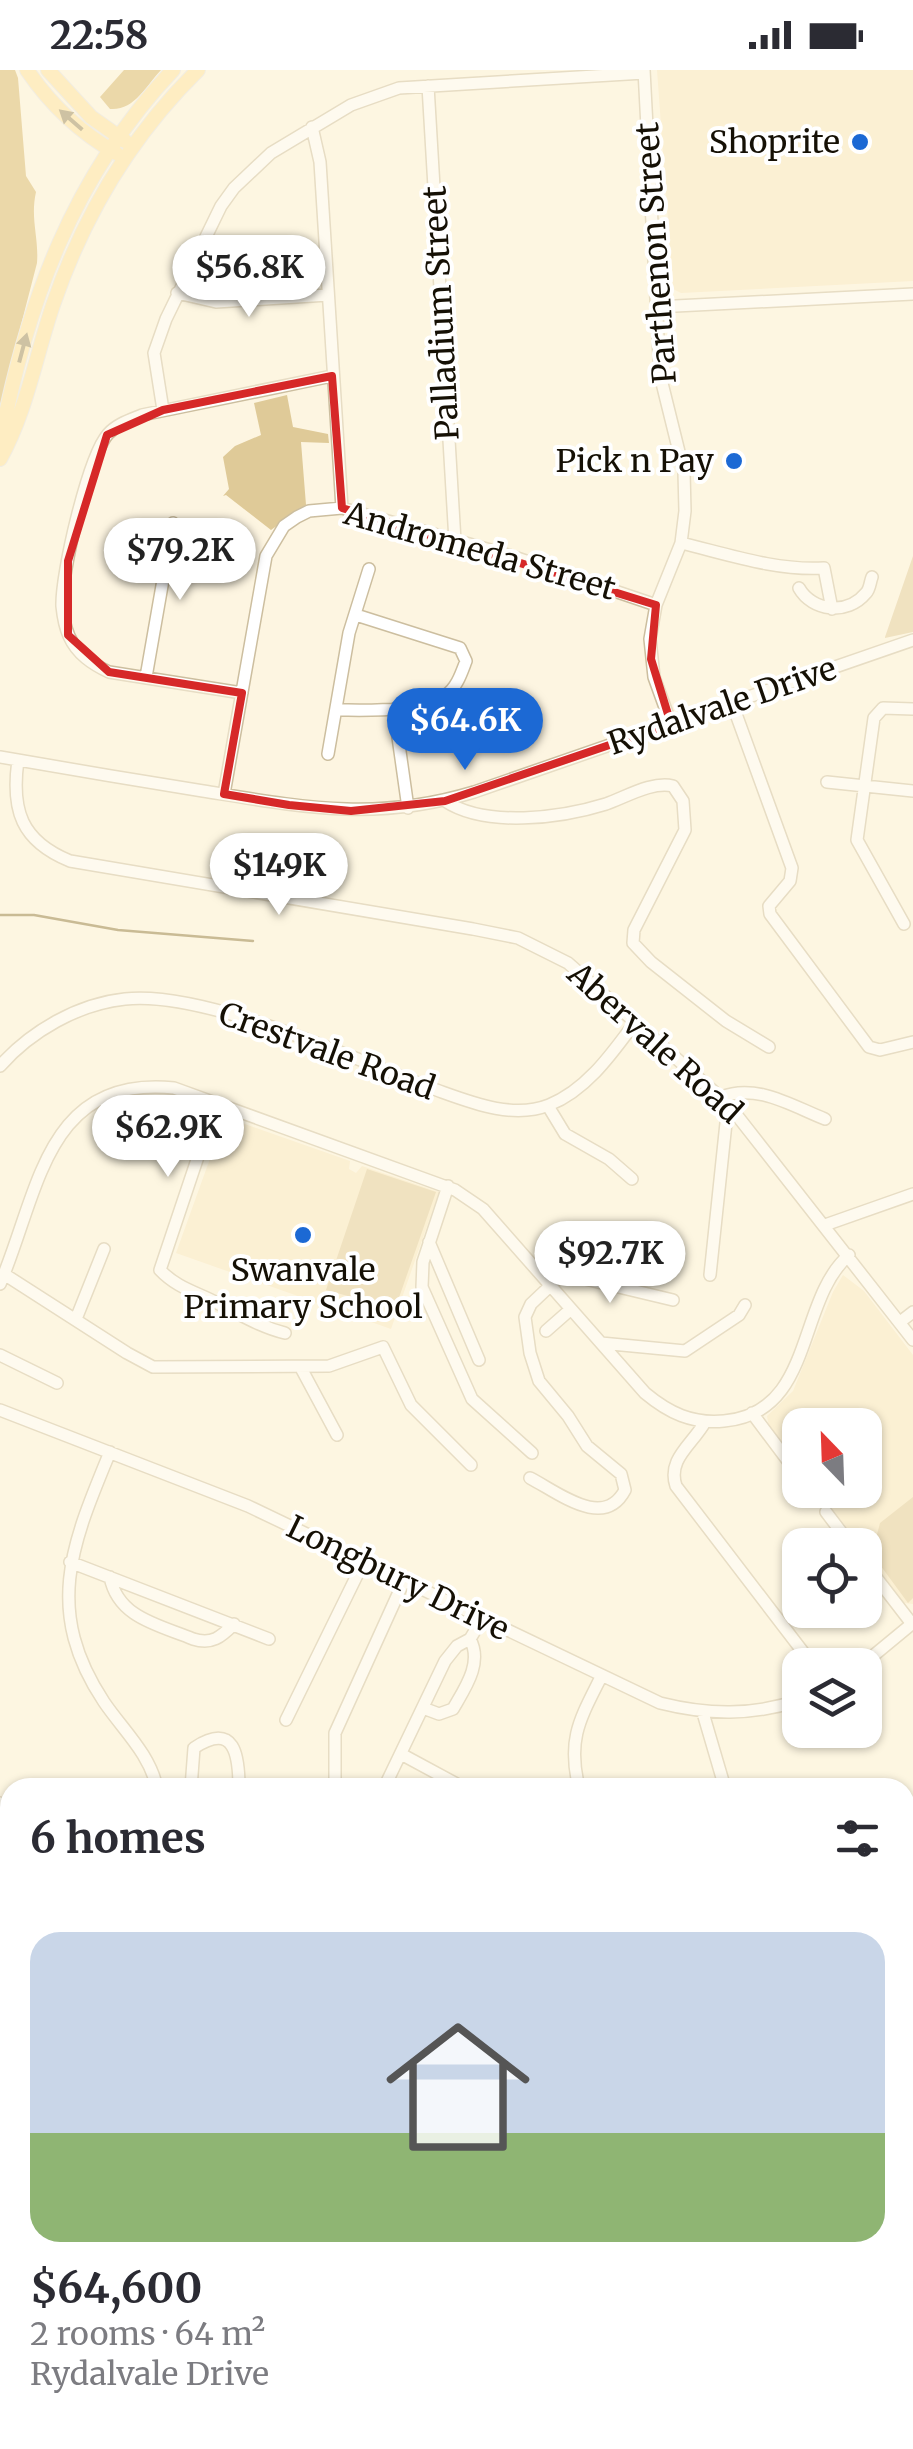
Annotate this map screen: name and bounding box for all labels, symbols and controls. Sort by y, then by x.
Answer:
text: 22:58 [50,12,148,59]
one-way arrow [59,109,84,131]
street label: Parthenon Street [627,120,685,385]
place label: Shoprite [709,122,840,162]
marker: Shoprite [849,131,871,153]
street label: Palladium Street [414,184,468,441]
pin: $56.8K [168,235,330,320]
text: $56.8K [194,247,304,287]
one-way arrow [16,332,32,363]
place label: Pick n Pay [556,441,714,481]
marker: Pick n Pay [723,450,745,472]
street label: Andromeda Street [339,493,621,609]
pin: $79.2K [99,518,261,603]
text: $79.2K [126,530,234,570]
street label: Rydalvale Drive [603,648,841,764]
pin: $64.6K [384,688,546,773]
text: $64.6K [409,700,521,740]
pin: $149K [209,833,349,918]
text: $149K [232,845,326,885]
street label: Abervale Road [559,953,751,1132]
street label: Crestvale Road [214,993,440,1109]
pin: $62.9K [87,1095,249,1180]
text: $62.9K [114,1107,222,1147]
pin: $92.7K [529,1221,691,1306]
marker: Swanvale Primary School [292,1224,314,1246]
text: $92.7K [556,1233,664,1273]
place label: Swanvale Primary School [183,1250,423,1327]
north arrow [782,1408,882,1508]
map controls [782,1408,882,1748]
street label: Longbury Drive [280,1507,516,1649]
button: locate [782,1528,882,1628]
button: layers [782,1648,882,1748]
icon: filters [830,1811,885,1866]
text: 6 homes [30,1812,206,1864]
icon: home [368,1997,548,2177]
text: $64,600 [30,2262,202,2314]
text: 2 rooms · 64 m² [30,2314,265,2354]
text: Rydalvale Drive [30,2354,269,2394]

